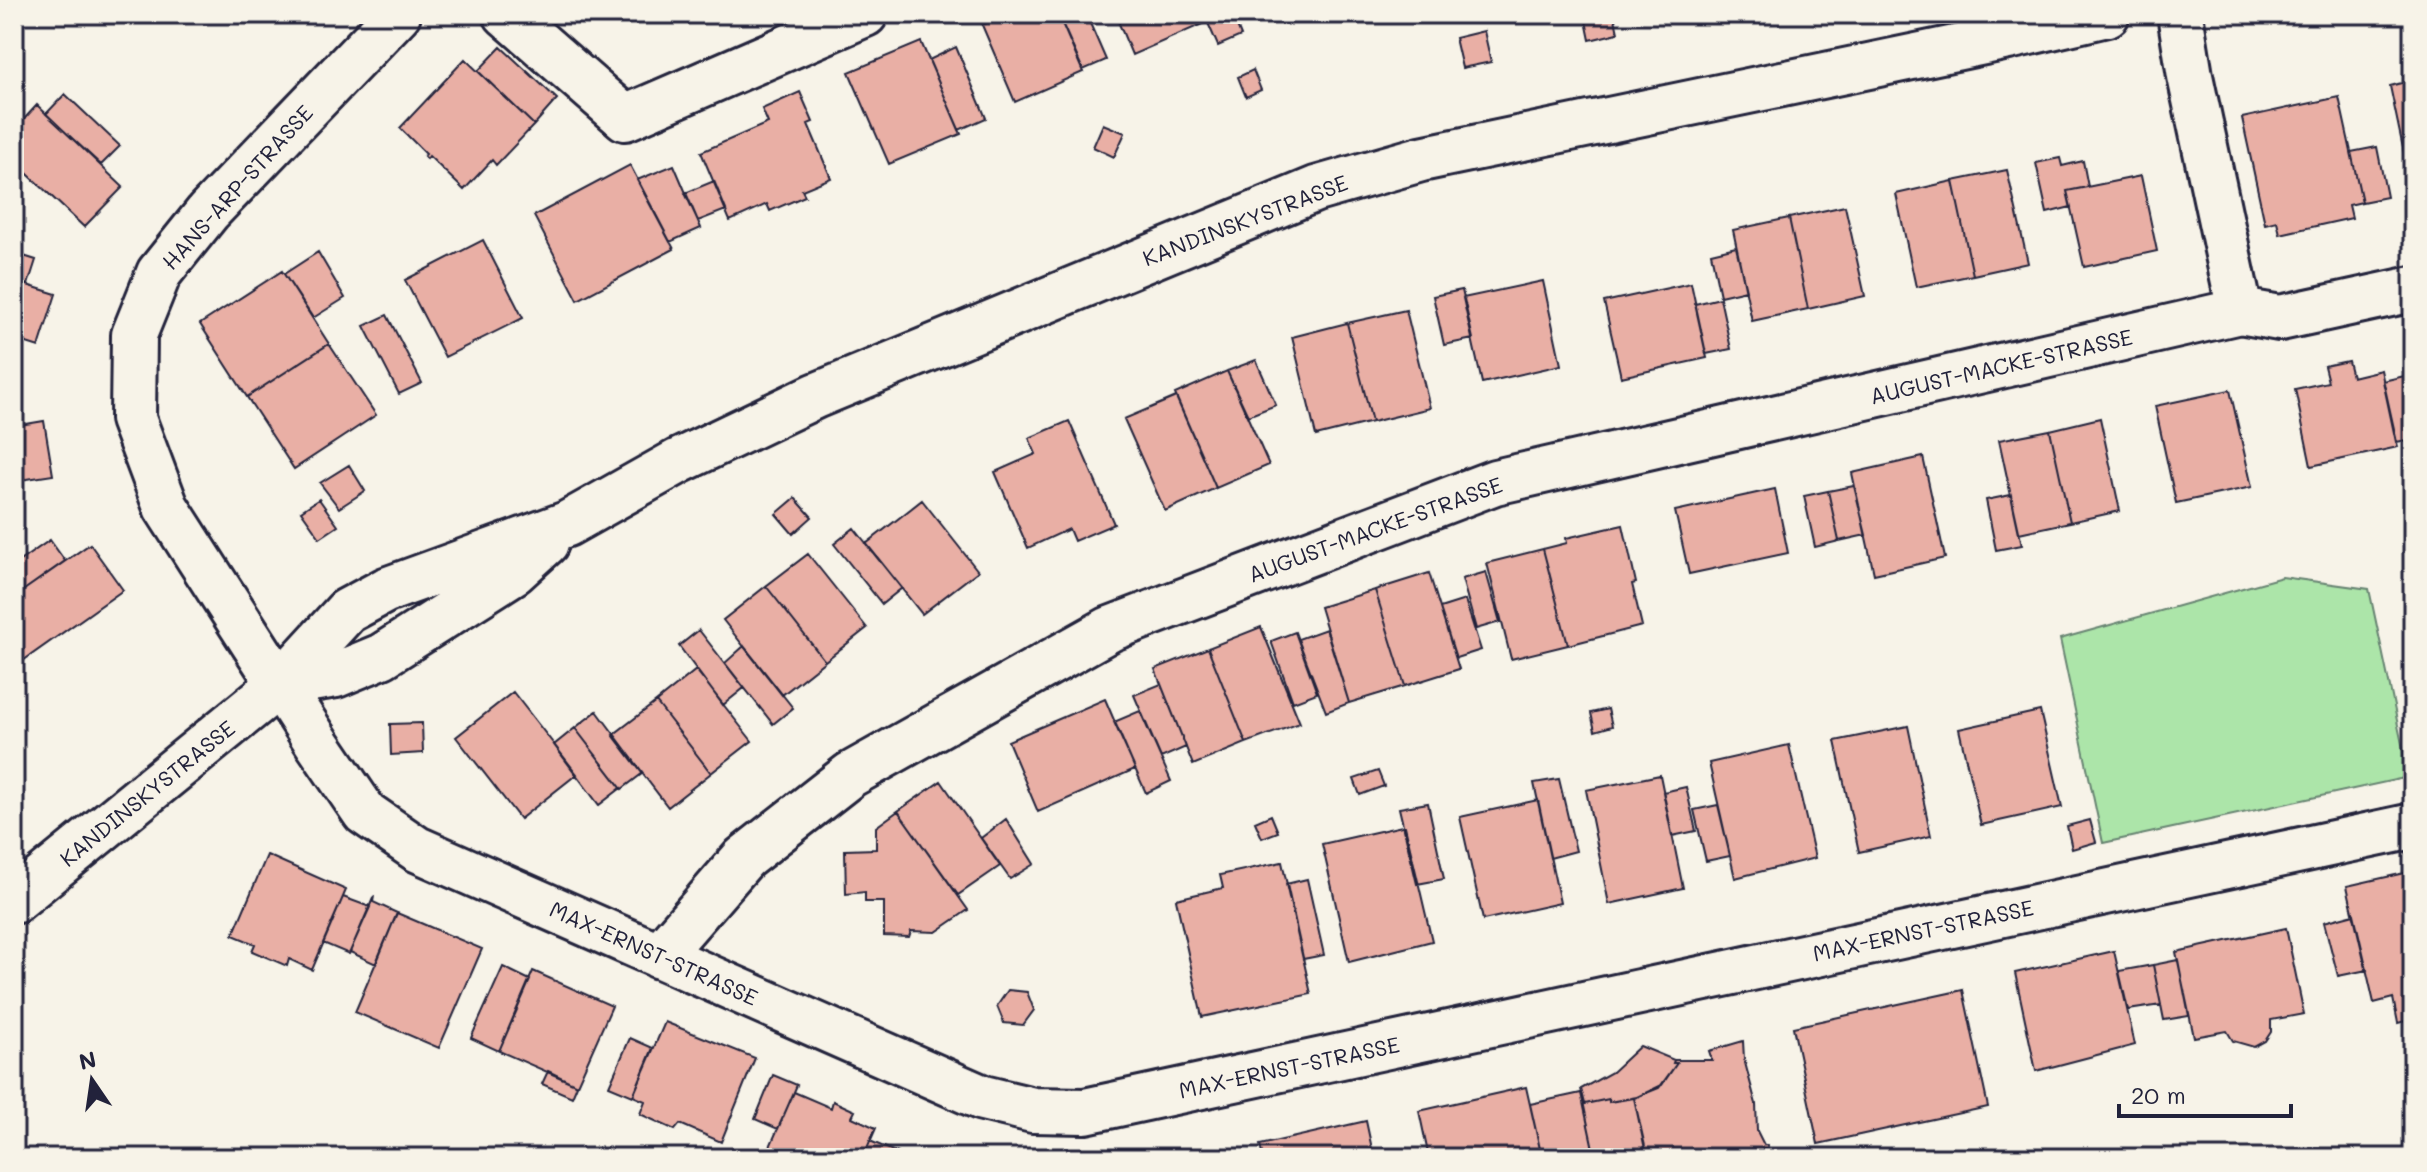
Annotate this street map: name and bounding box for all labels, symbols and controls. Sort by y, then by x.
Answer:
street label: HANS-ARP-STRASSE [155,98,319,276]
street label: KANDINSKYSTRASSE [1138,168,1352,272]
street label: AUGUST-MACKE-STRASSE [1867,322,2135,410]
street label: AUGUST-MACKE-STRASSE [1244,469,1506,589]
street label: KANDINSKYSTRASSE [53,713,241,873]
street label: MAX-ERNST-STRASSE [1810,892,2036,968]
street label: MAX-ERNST-STRASSE [545,894,763,1012]
street label: MAX-ERNST-STRASSE [1176,1029,1402,1105]
north arrow [52,1040,132,1120]
text: N [76,1044,99,1076]
scale bar [2119,1068,2291,1118]
text: 20 m [2131,1079,2186,1110]

